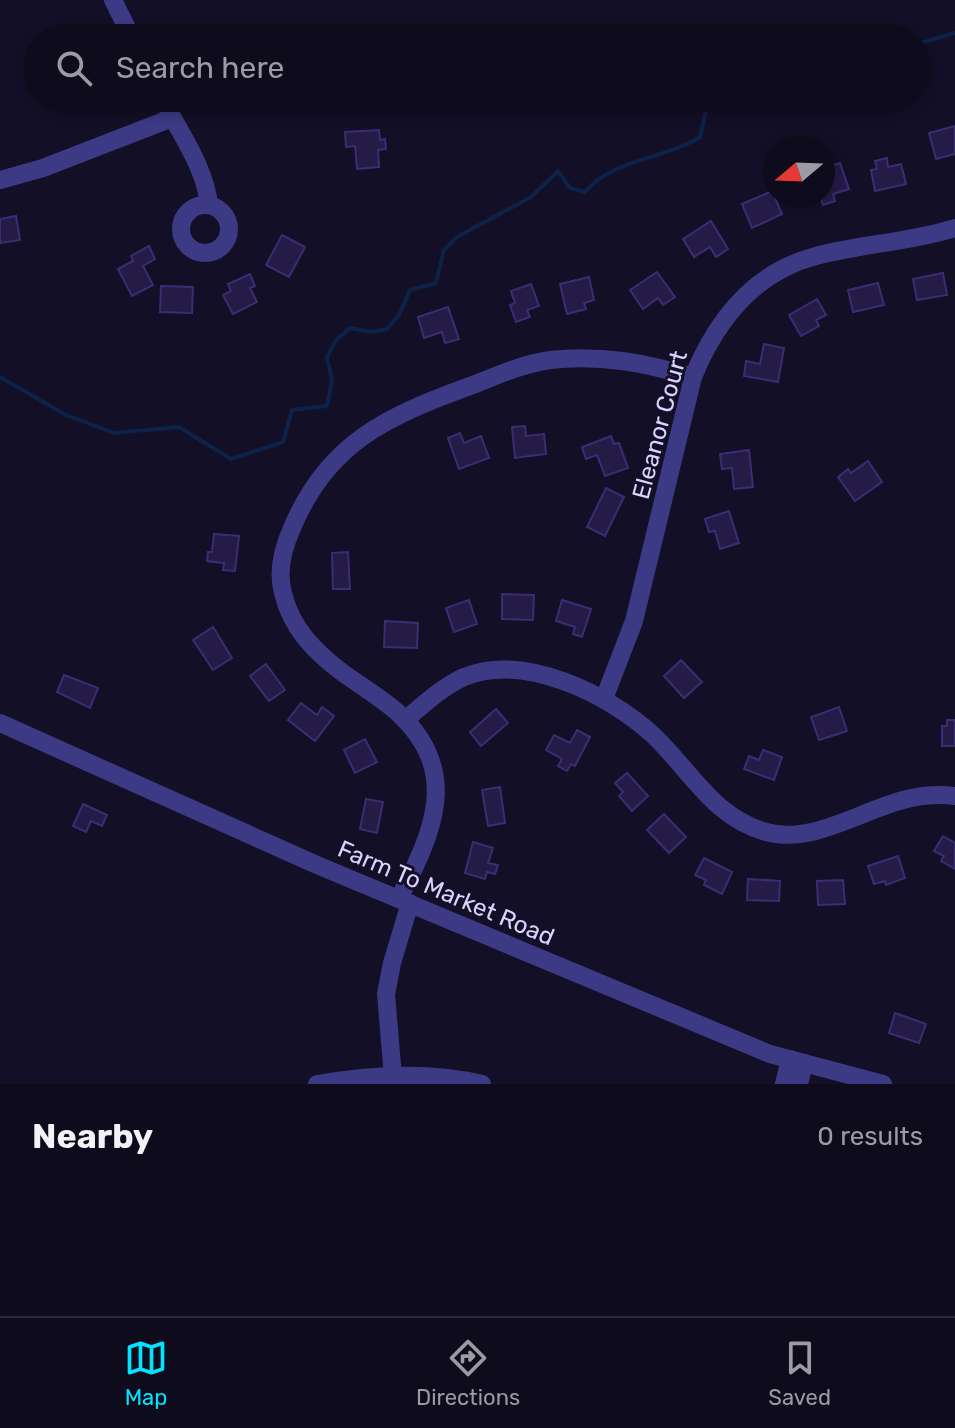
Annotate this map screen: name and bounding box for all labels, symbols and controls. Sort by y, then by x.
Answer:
search box [24,24,931,112]
icon: search [52,46,96,90]
text: Search here [116,50,284,86]
north arrow [763,136,835,208]
street label: Eleanor Court [627,348,693,502]
street label: Farm To Market Road [334,835,558,951]
text: Nearby [32,1116,153,1157]
text: 0 results [817,1121,923,1152]
tab: Map [124,1336,168,1411]
tab: Directions [416,1336,520,1411]
tab: Saved [768,1336,831,1411]

